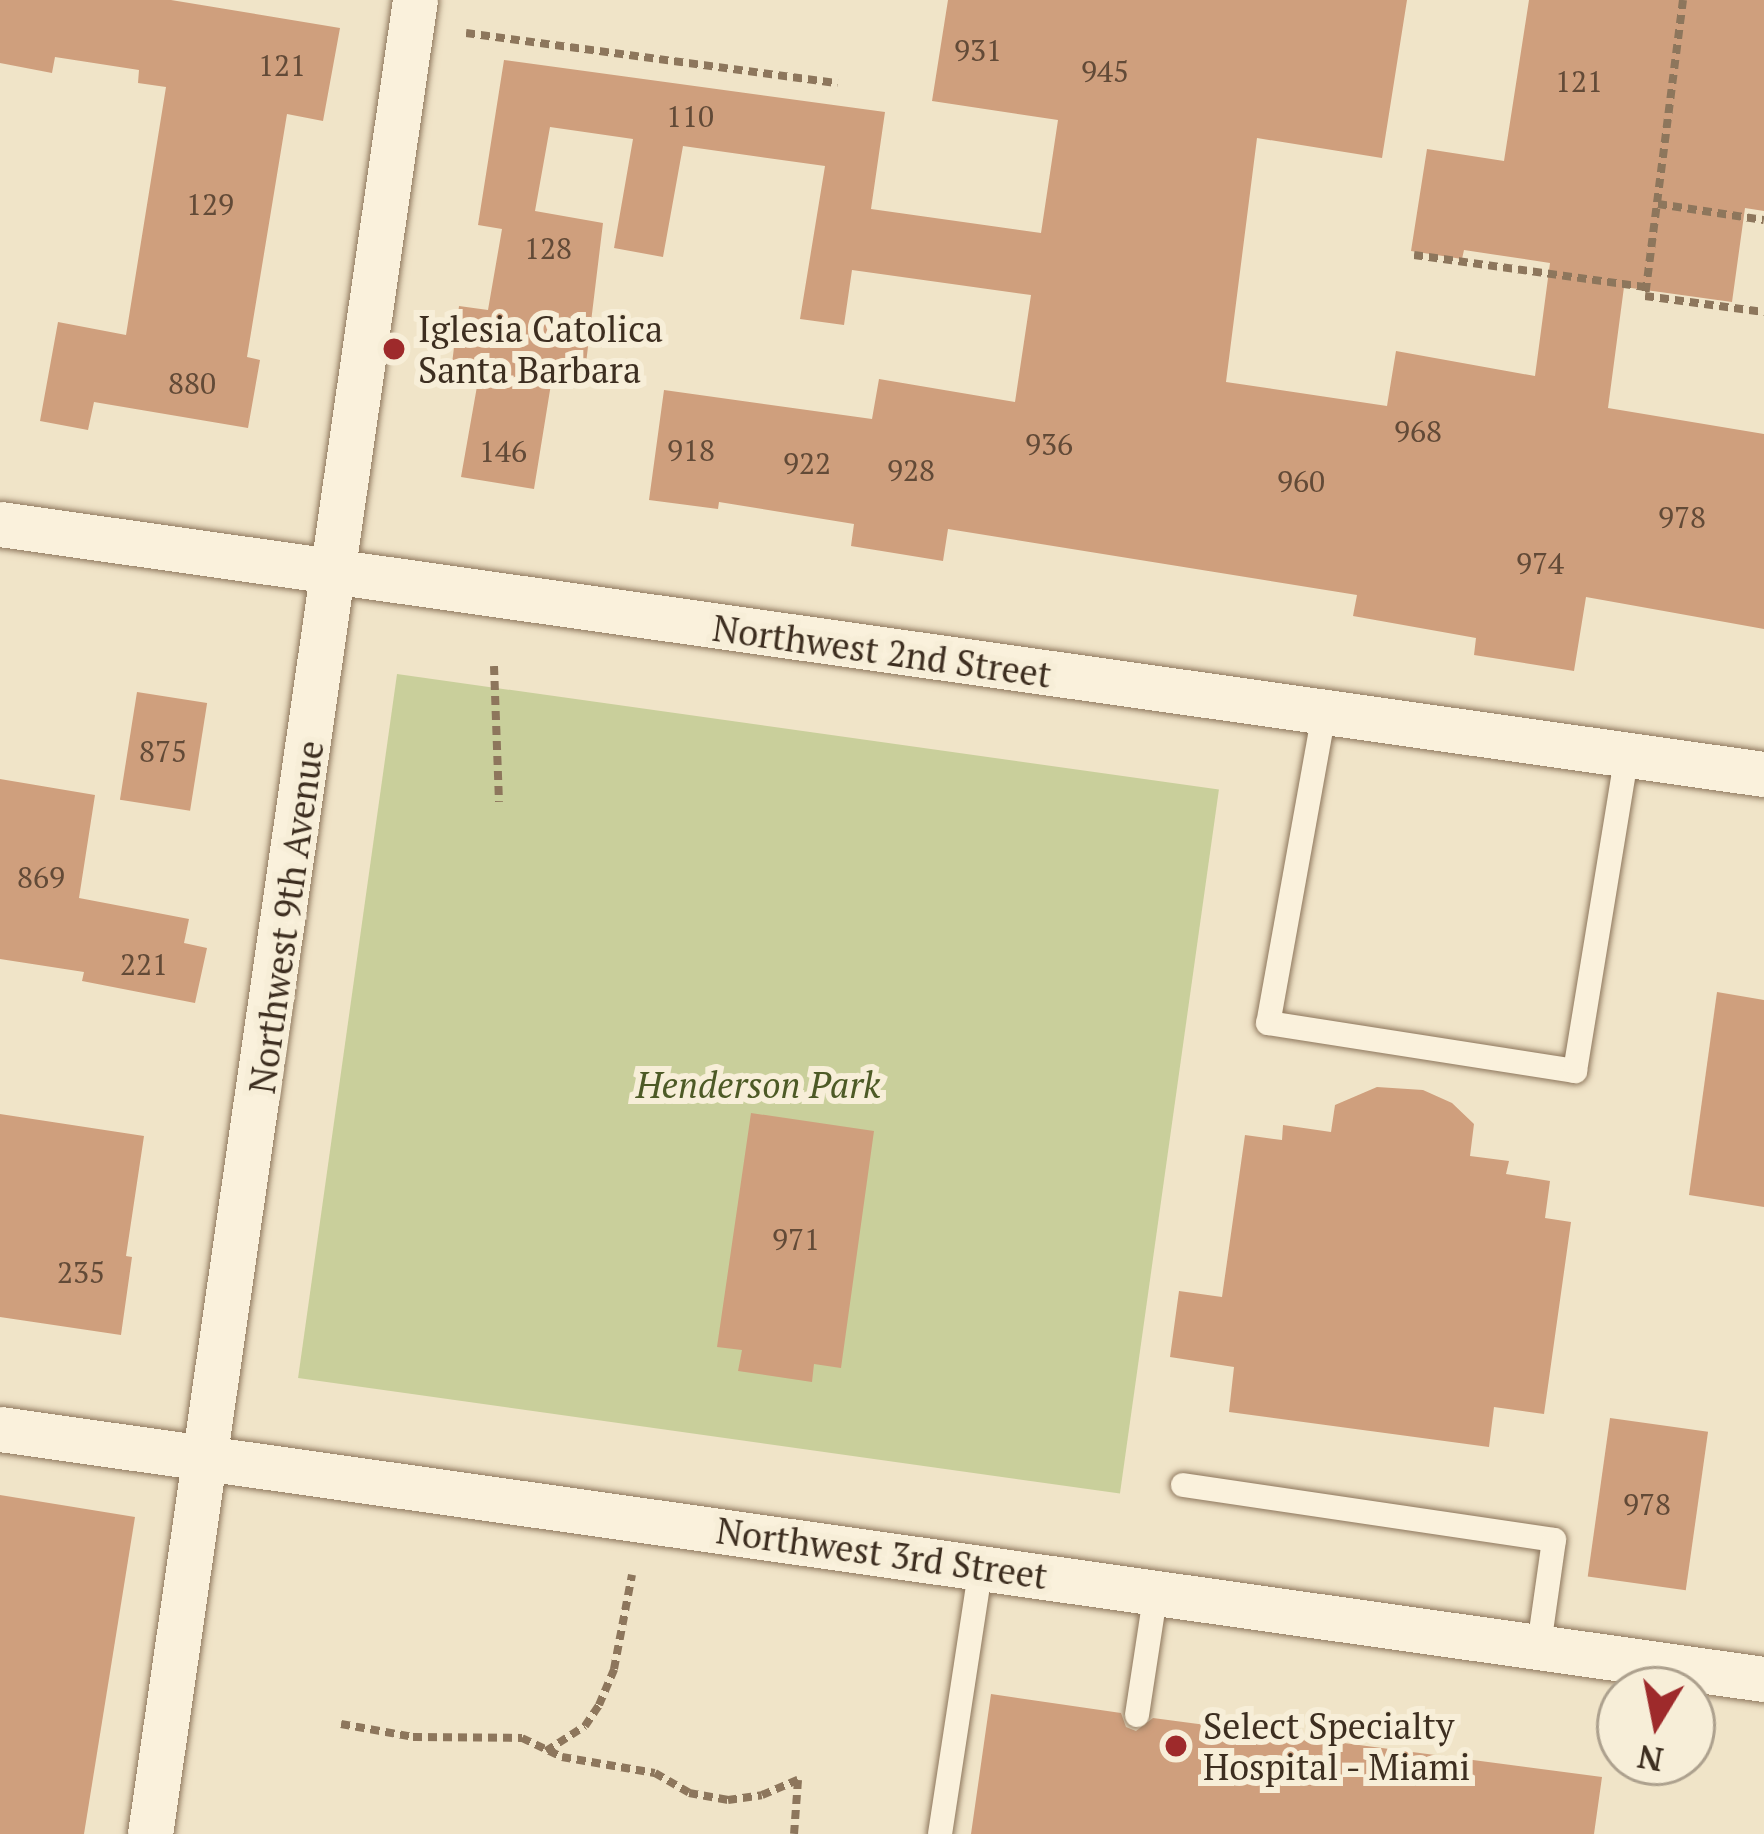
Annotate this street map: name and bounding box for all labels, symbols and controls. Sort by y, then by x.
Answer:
house number: 931 [954,32,1002,68]
house number: 121 [258,47,306,83]
house number: 945 [1081,53,1129,89]
house number: 121 [1555,63,1603,99]
house number: 110 [666,98,714,134]
house number: 129 [186,186,234,222]
house number: 128 [524,230,572,266]
place label: Iglesia Catolica Santa Barbara [418,306,663,391]
marker: Iglesia Catolica Santa Barbara [381,336,407,362]
house number: 880 [168,365,216,401]
house number: 968 [1394,413,1442,449]
house number: 936 [1025,426,1073,462]
house number: 918 [667,432,715,468]
house number: 146 [479,433,527,469]
house number: 922 [783,445,831,481]
house number: 928 [887,452,935,488]
house number: 960 [1277,463,1325,499]
house number: 978 [1658,499,1706,535]
house number: 974 [1516,545,1564,581]
street label: Northwest 2nd Street [710,606,1054,696]
house number: 875 [139,733,187,769]
street label: Northwest 9th Avenue [240,738,332,1096]
house number: 869 [17,859,65,895]
house number: 221 [120,946,168,982]
park label: Henderson Park [636,1063,880,1107]
house number: 971 [772,1221,820,1257]
house number: 235 [57,1254,105,1290]
house number: 978 [1623,1486,1671,1522]
street label: Northwest 3rd Street [714,1508,1050,1598]
north arrow [1596,1666,1716,1786]
place label: Select Specialty Hospital - Miami [1203,1703,1473,1788]
marker: Select Specialty Hospital - Miami [1160,1730,1192,1762]
text: N [1634,1736,1666,1782]

